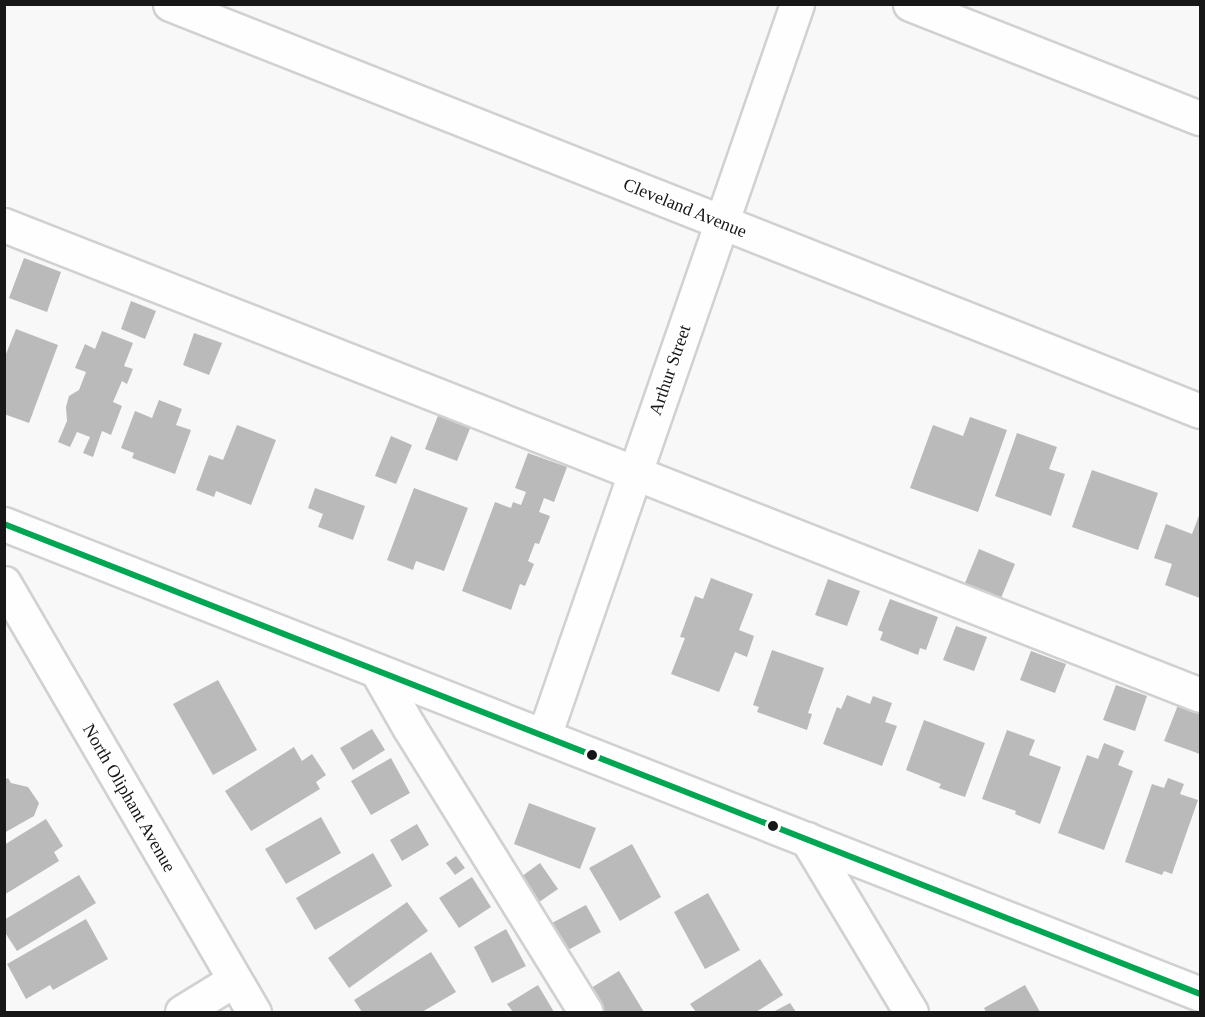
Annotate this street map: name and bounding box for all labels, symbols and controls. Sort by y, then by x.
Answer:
street label: Cleveland Avenue [620,173,750,243]
street label: Arthur Street [644,322,696,418]
street label: North Oliphant Avenue [77,720,181,876]
unlabelled marker [586,749,598,761]
unlabelled marker [767,820,779,832]

